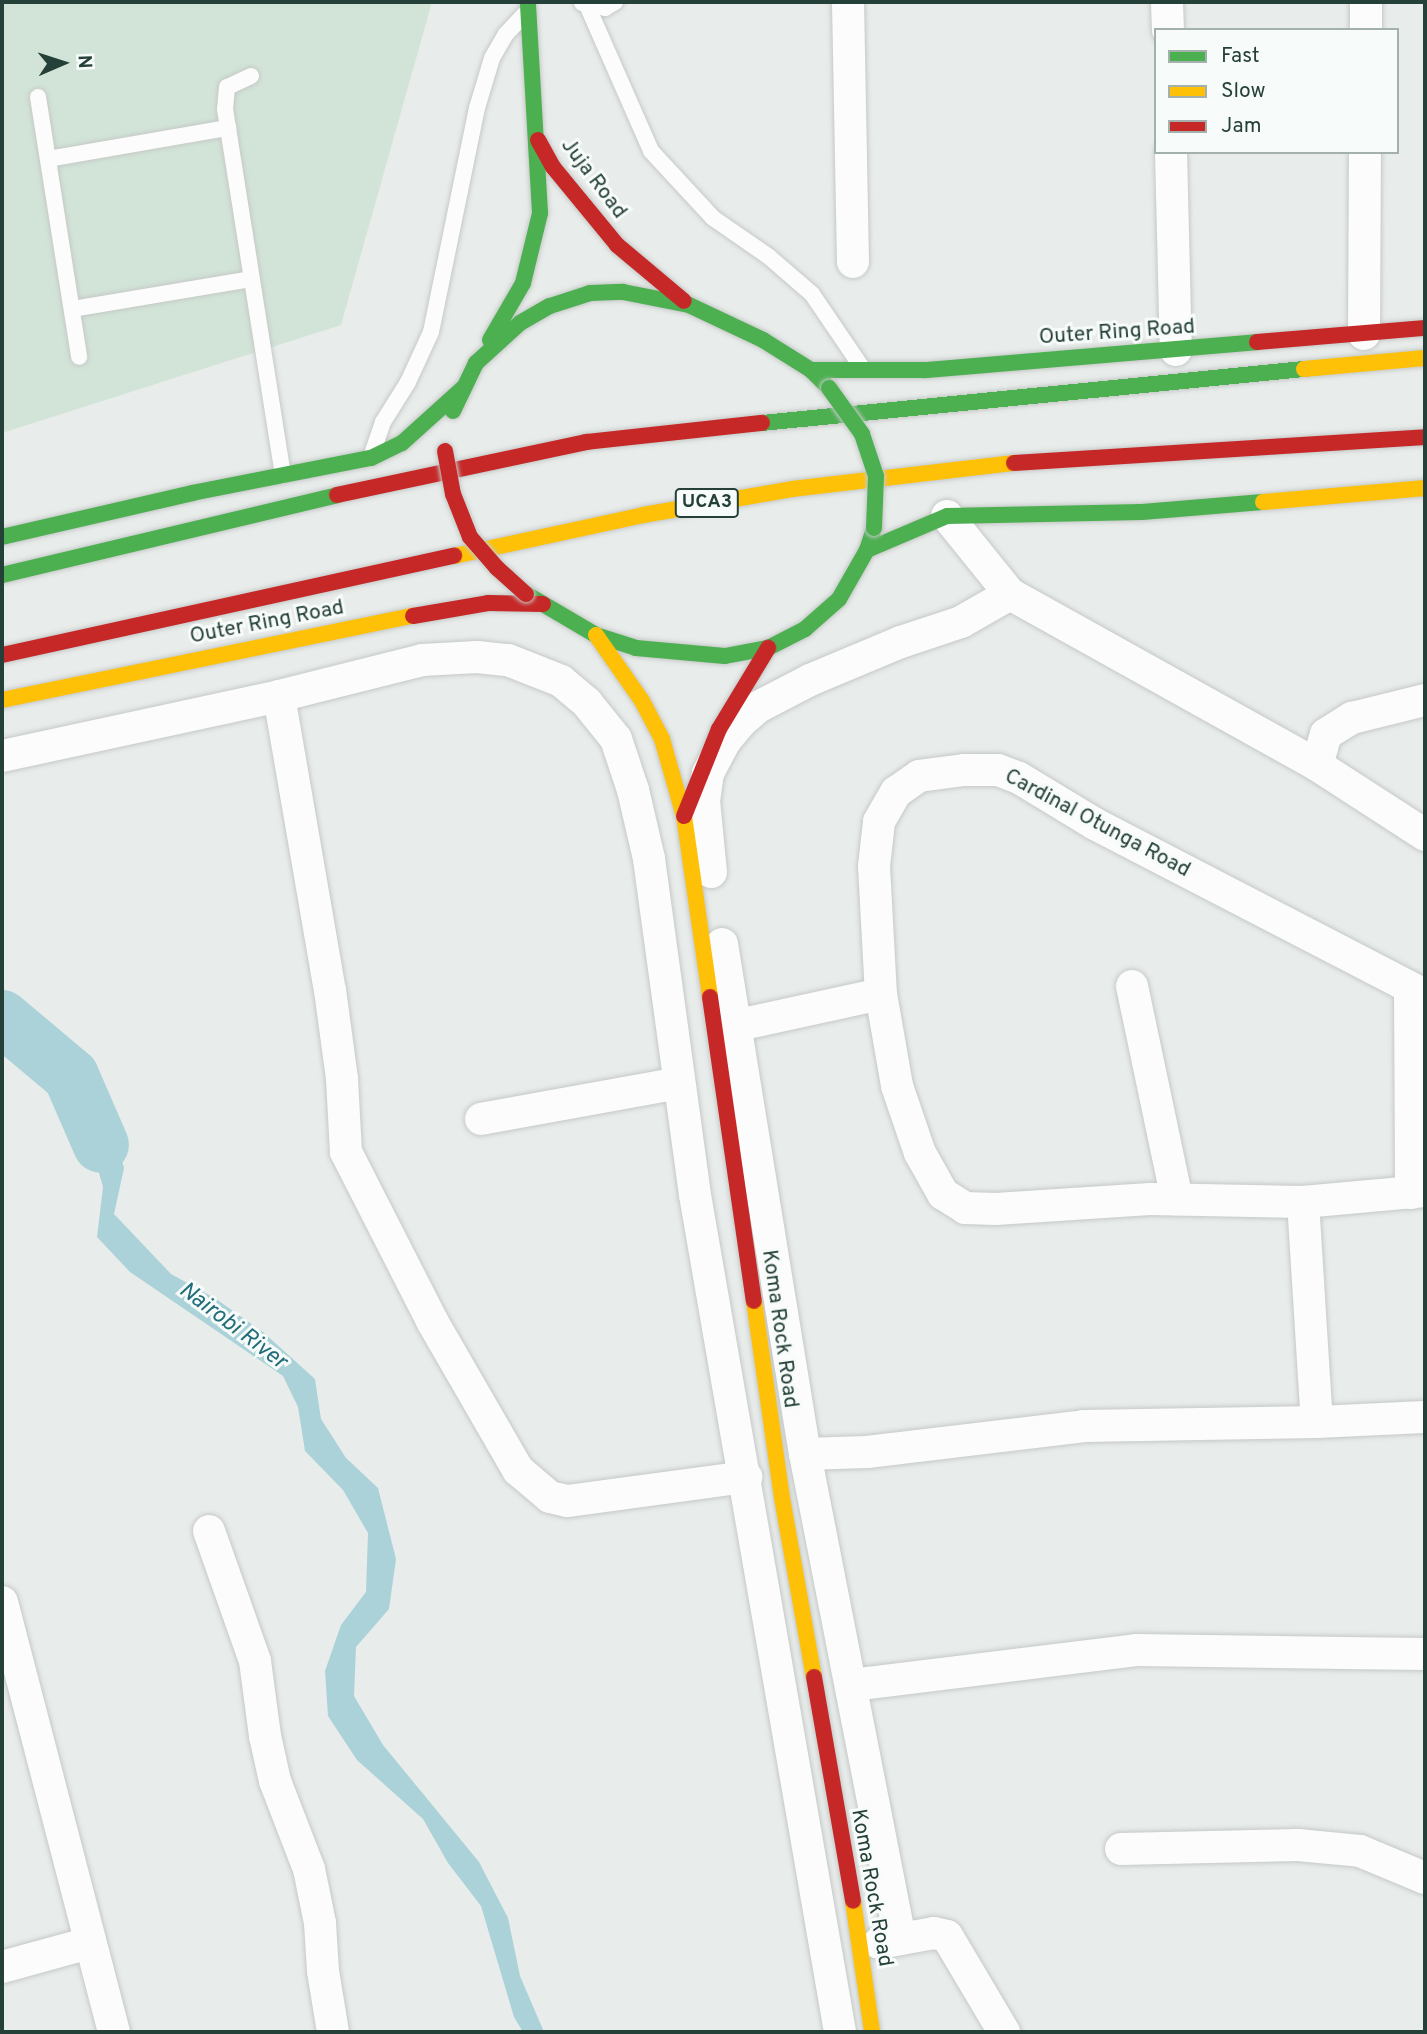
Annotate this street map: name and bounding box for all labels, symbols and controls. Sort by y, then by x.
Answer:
north arrow [28,28,98,98]
legend [1154,28,1399,154]
text: Fast [1221,43,1260,70]
text: N [72,54,96,69]
text: Slow [1221,78,1266,105]
text: Jam [1221,113,1262,140]
street label: Juja Road [555,134,631,224]
street label: Outer Ring Road [1038,315,1196,351]
road number: UCA3 [674,488,740,518]
street label: Outer Ring Road [188,596,346,650]
street label: Cardinal Otunga Road [1000,764,1194,884]
street label: Koma Rock Road [755,1248,803,1410]
water label: Nairobi River [172,1277,292,1377]
street label: Koma Rock Road [845,1807,897,1969]

